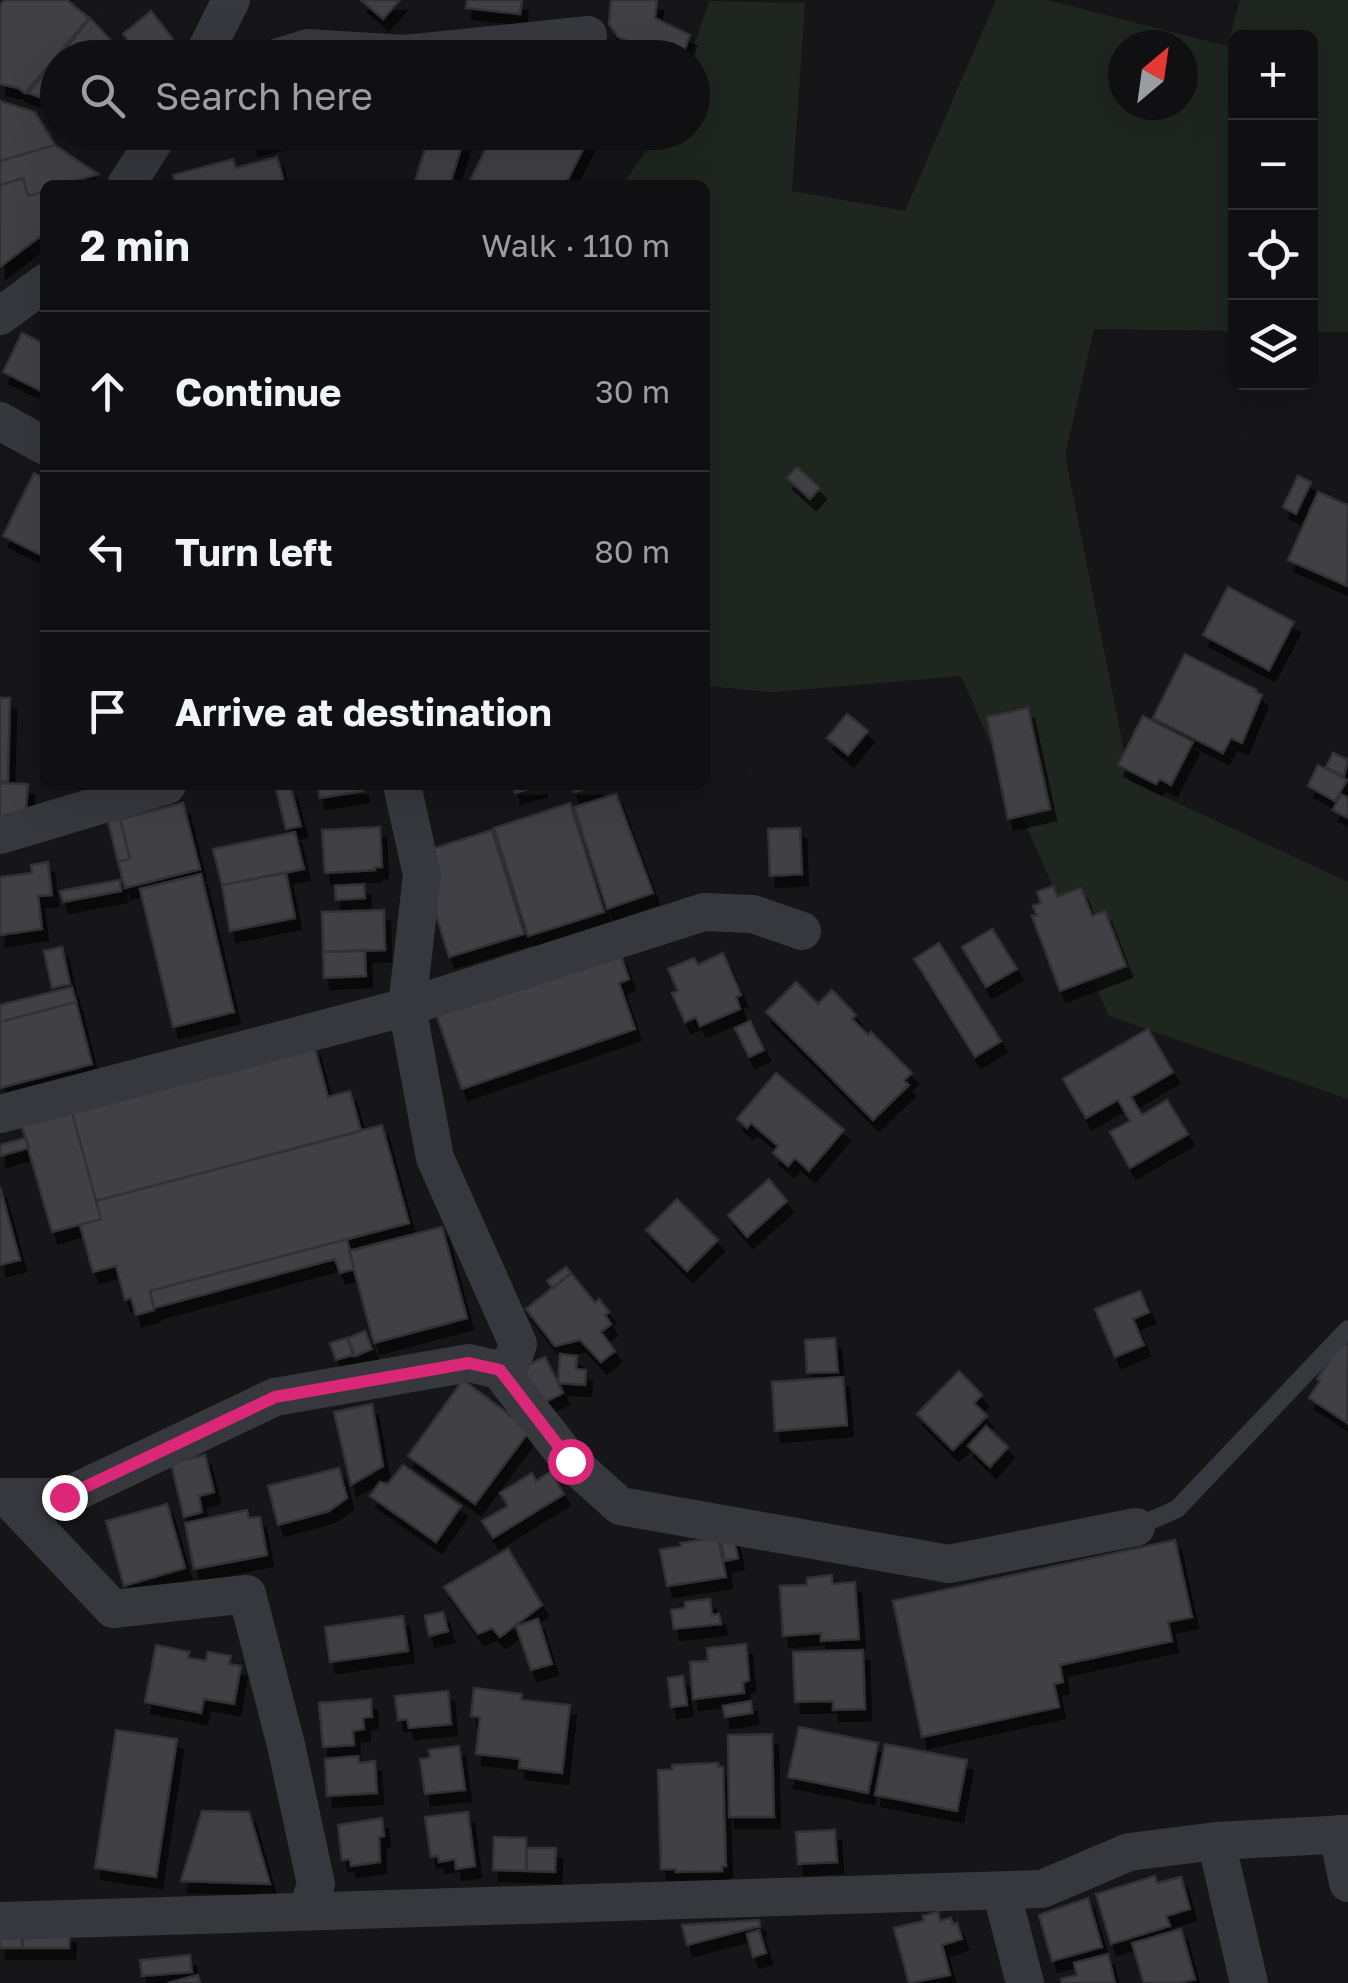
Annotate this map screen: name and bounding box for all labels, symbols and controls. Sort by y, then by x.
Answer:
north arrow [1108,30,1198,120]
map controls [1228,30,1318,390]
button: + [1228,30,1318,120]
search box [40,40,710,150]
icon: search [75,68,130,123]
text: Search here [155,73,373,118]
button: − [1228,120,1318,210]
button: locate [1228,210,1318,300]
text: 2 min [80,220,190,270]
text: Walk · 110 m [481,226,670,264]
button: layers [1228,300,1318,390]
icon: ahead [80,364,135,419]
text: Continue [175,369,341,414]
text: 30 m [595,372,670,410]
icon: left [80,524,135,579]
text: Turn left [175,529,333,574]
text: 80 m [594,532,670,570]
icon: arrive [80,684,135,739]
text: Arrive at destination [175,689,552,734]
route start [548,1439,594,1485]
route end [42,1475,88,1521]

